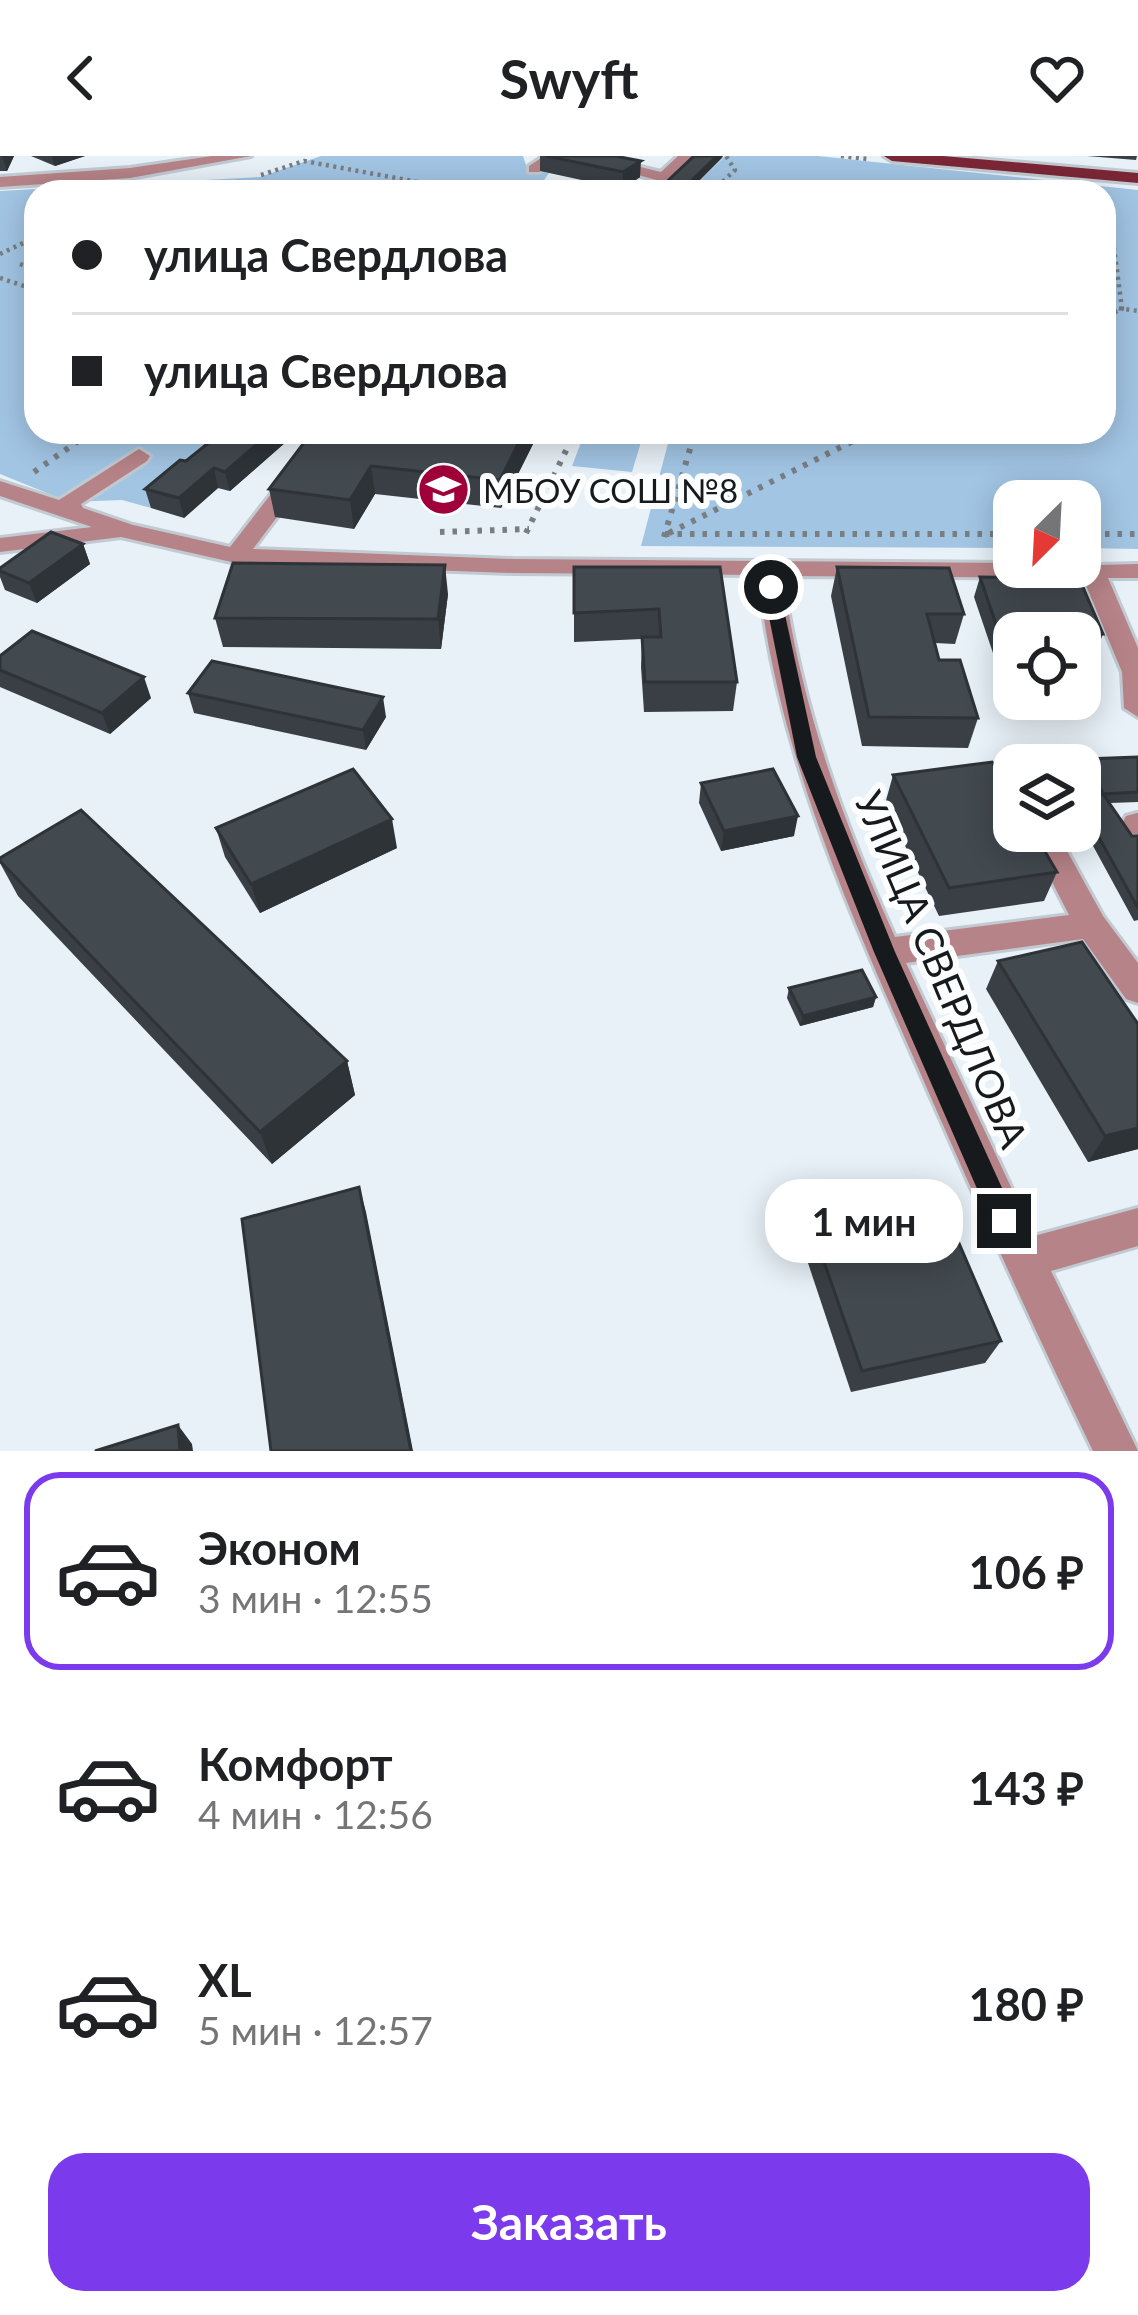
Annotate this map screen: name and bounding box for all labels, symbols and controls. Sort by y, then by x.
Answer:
icon: back [48,45,114,111]
icon: heart [1024,45,1090,111]
text: Swyft [500,46,638,111]
text: улица Свердлова [144,228,508,282]
text: улица Свердлова [144,344,508,398]
school or university icon: МБОУ СОШ №8 [416,462,472,518]
place label: МБОУ СОШ №8 [483,470,738,510]
north arrow [993,480,1101,588]
map controls [993,480,1101,852]
route start [744,560,798,614]
button: locate [993,612,1101,720]
button: layers [993,744,1101,852]
street label: УЛИЦА СВЕРДЛОВА [846,784,1038,1155]
callout: 1 мин [764,1179,962,1263]
route end [977,1194,1031,1248]
text: 1 мин [812,1198,917,1244]
icon: car [54,1517,162,1625]
text: Эконом [198,1521,361,1575]
text: 106 ₽ [969,1545,1084,1599]
text: 3 мин · 12:55 [198,1575,433,1621]
icon: car [54,1733,162,1841]
text: Комфорт [198,1737,393,1791]
text: 143 ₽ [969,1761,1084,1815]
text: 4 мин · 12:56 [198,1791,433,1837]
icon: car [54,1949,162,2057]
text: XL [198,1953,252,2007]
text: 180 ₽ [969,1977,1084,2031]
text: 5 мин · 12:57 [198,2007,433,2053]
button: Заказать [48,2153,1090,2291]

